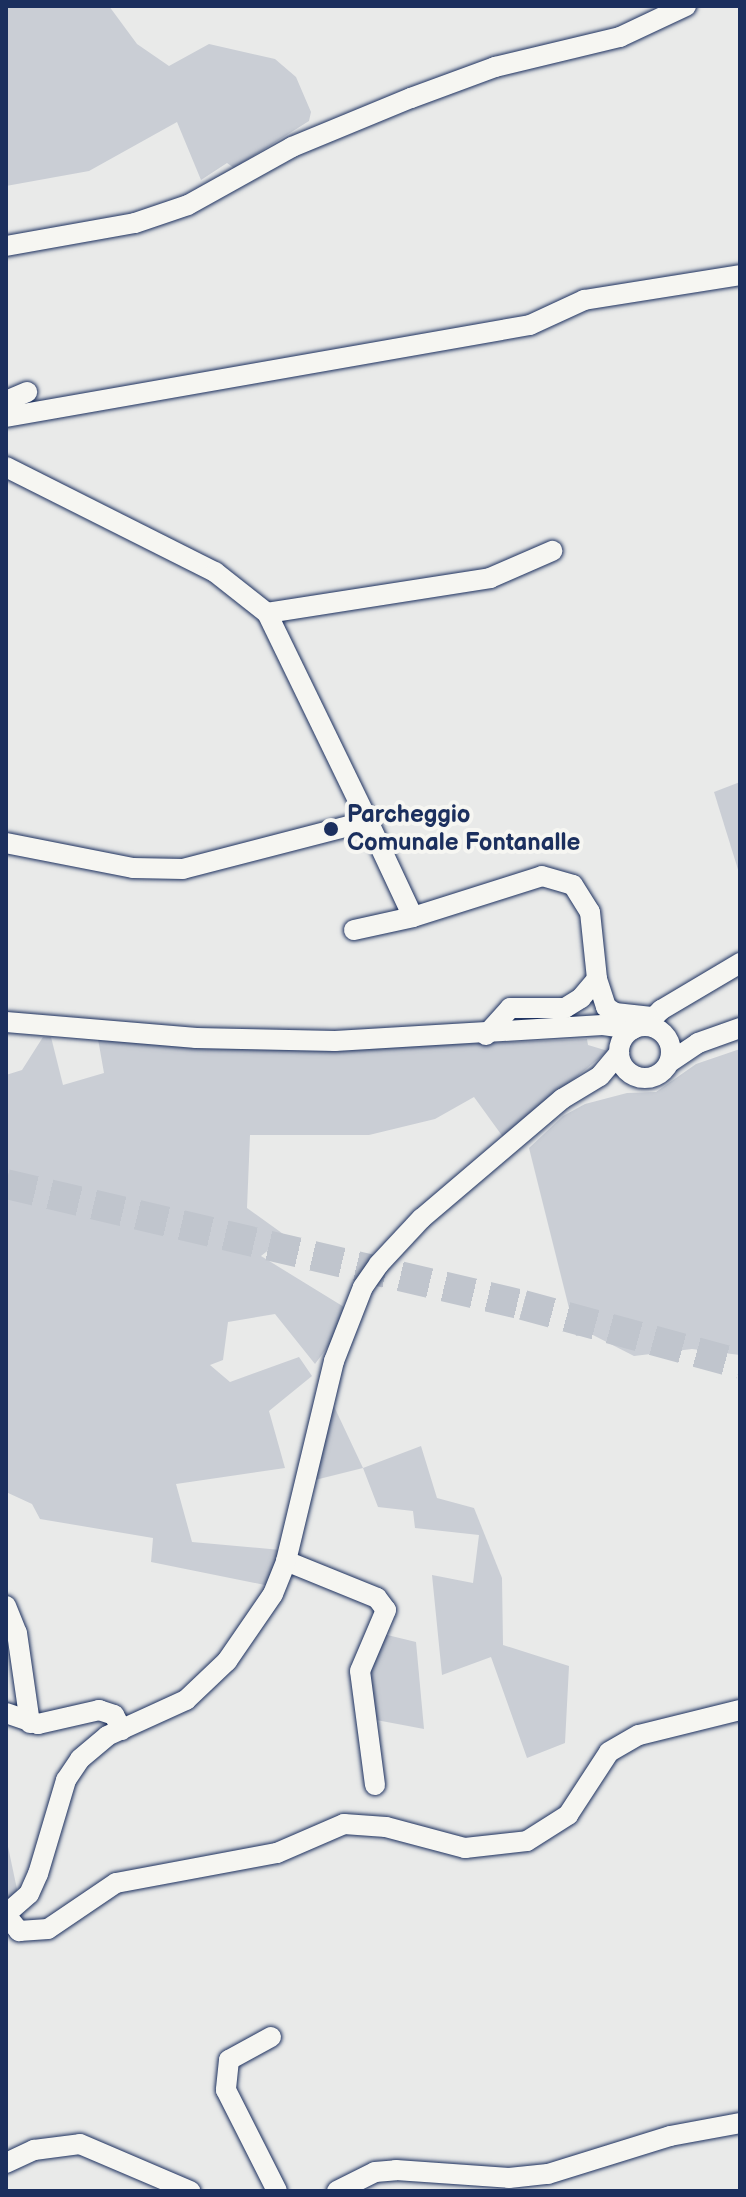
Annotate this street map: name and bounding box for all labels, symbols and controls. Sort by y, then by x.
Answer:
place label: Parcheggio Comunale Fontanalle [347,801,580,857]
marker: Parcheggio Comunale Fontanalle [322,820,340,838]

